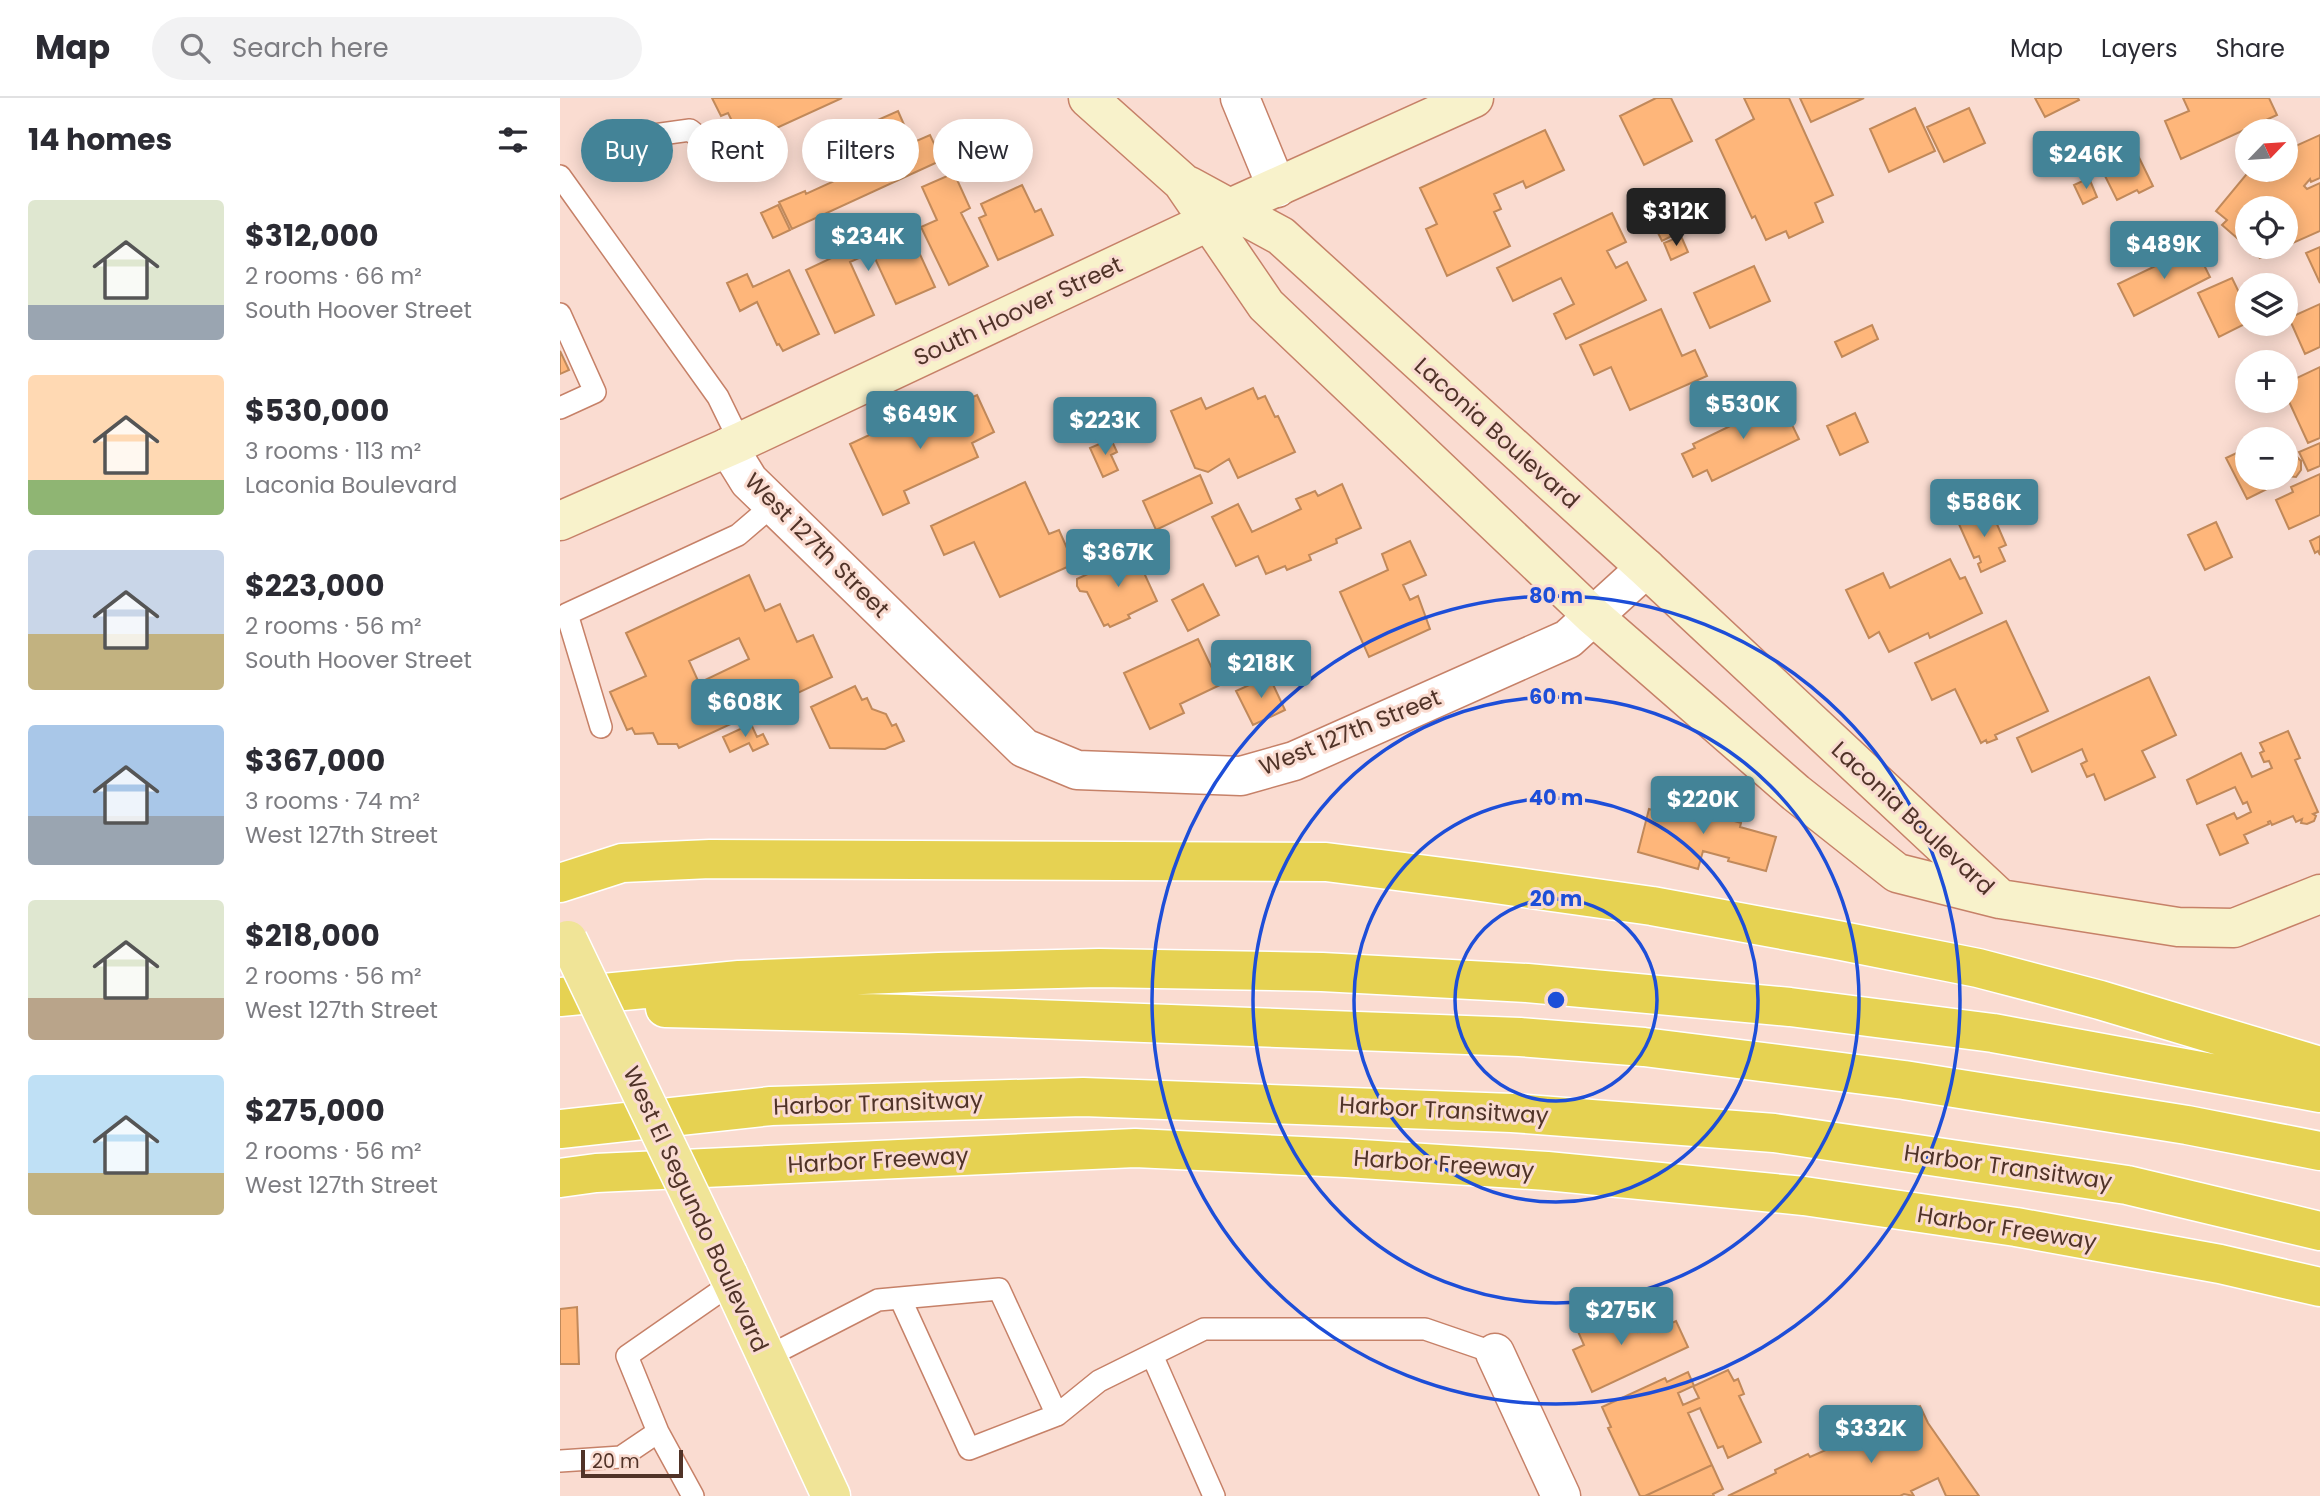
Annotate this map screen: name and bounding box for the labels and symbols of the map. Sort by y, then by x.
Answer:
north arrow [2235,119,2298,182]
pin: $246K [2037,132,2135,191]
pin: $312K [1627,188,1725,248]
pin: $234K [819,214,917,273]
pin: $489K [2115,222,2213,281]
street label: South Hoover Street [908,249,1128,373]
street label: Laconia Boulevard [1407,350,1587,516]
pin: $530K [1694,382,1792,441]
pin: $649K [871,392,969,451]
pin: $223K [1056,398,1154,457]
street label: West 127th Street [737,465,897,625]
pin: $586K [1935,480,2033,539]
pin: $367K [1069,530,1167,589]
text: 80 m [1529,581,1583,610]
pin: $218K [1212,640,1310,700]
pin: $608K [696,680,794,739]
street label: West 127th Street [1255,681,1445,783]
text: 60 m [1529,682,1583,711]
street label: Laconia Boulevard [1824,734,2002,902]
pin: $220K [1654,776,1752,836]
text: 40 m [1529,783,1583,812]
text: 20 m [1530,884,1582,913]
centre of rings [1544,988,1568,1012]
street label: West El Segundo Boulevard [616,1061,776,1357]
street label: Harbor Transitway [773,1083,983,1123]
street label: Harbor Transitway [1338,1089,1550,1131]
street label: Harbor Transitway [1902,1137,2114,1197]
street label: Harbor Freeway [787,1139,969,1181]
street label: Harbor Freeway [1353,1142,1535,1186]
street label: Harbor Freeway [1915,1198,2099,1258]
pin: $275K [1572,1288,1670,1347]
pin: $332K [1822,1406,1920,1465]
scale bar [581,1447,682,1479]

